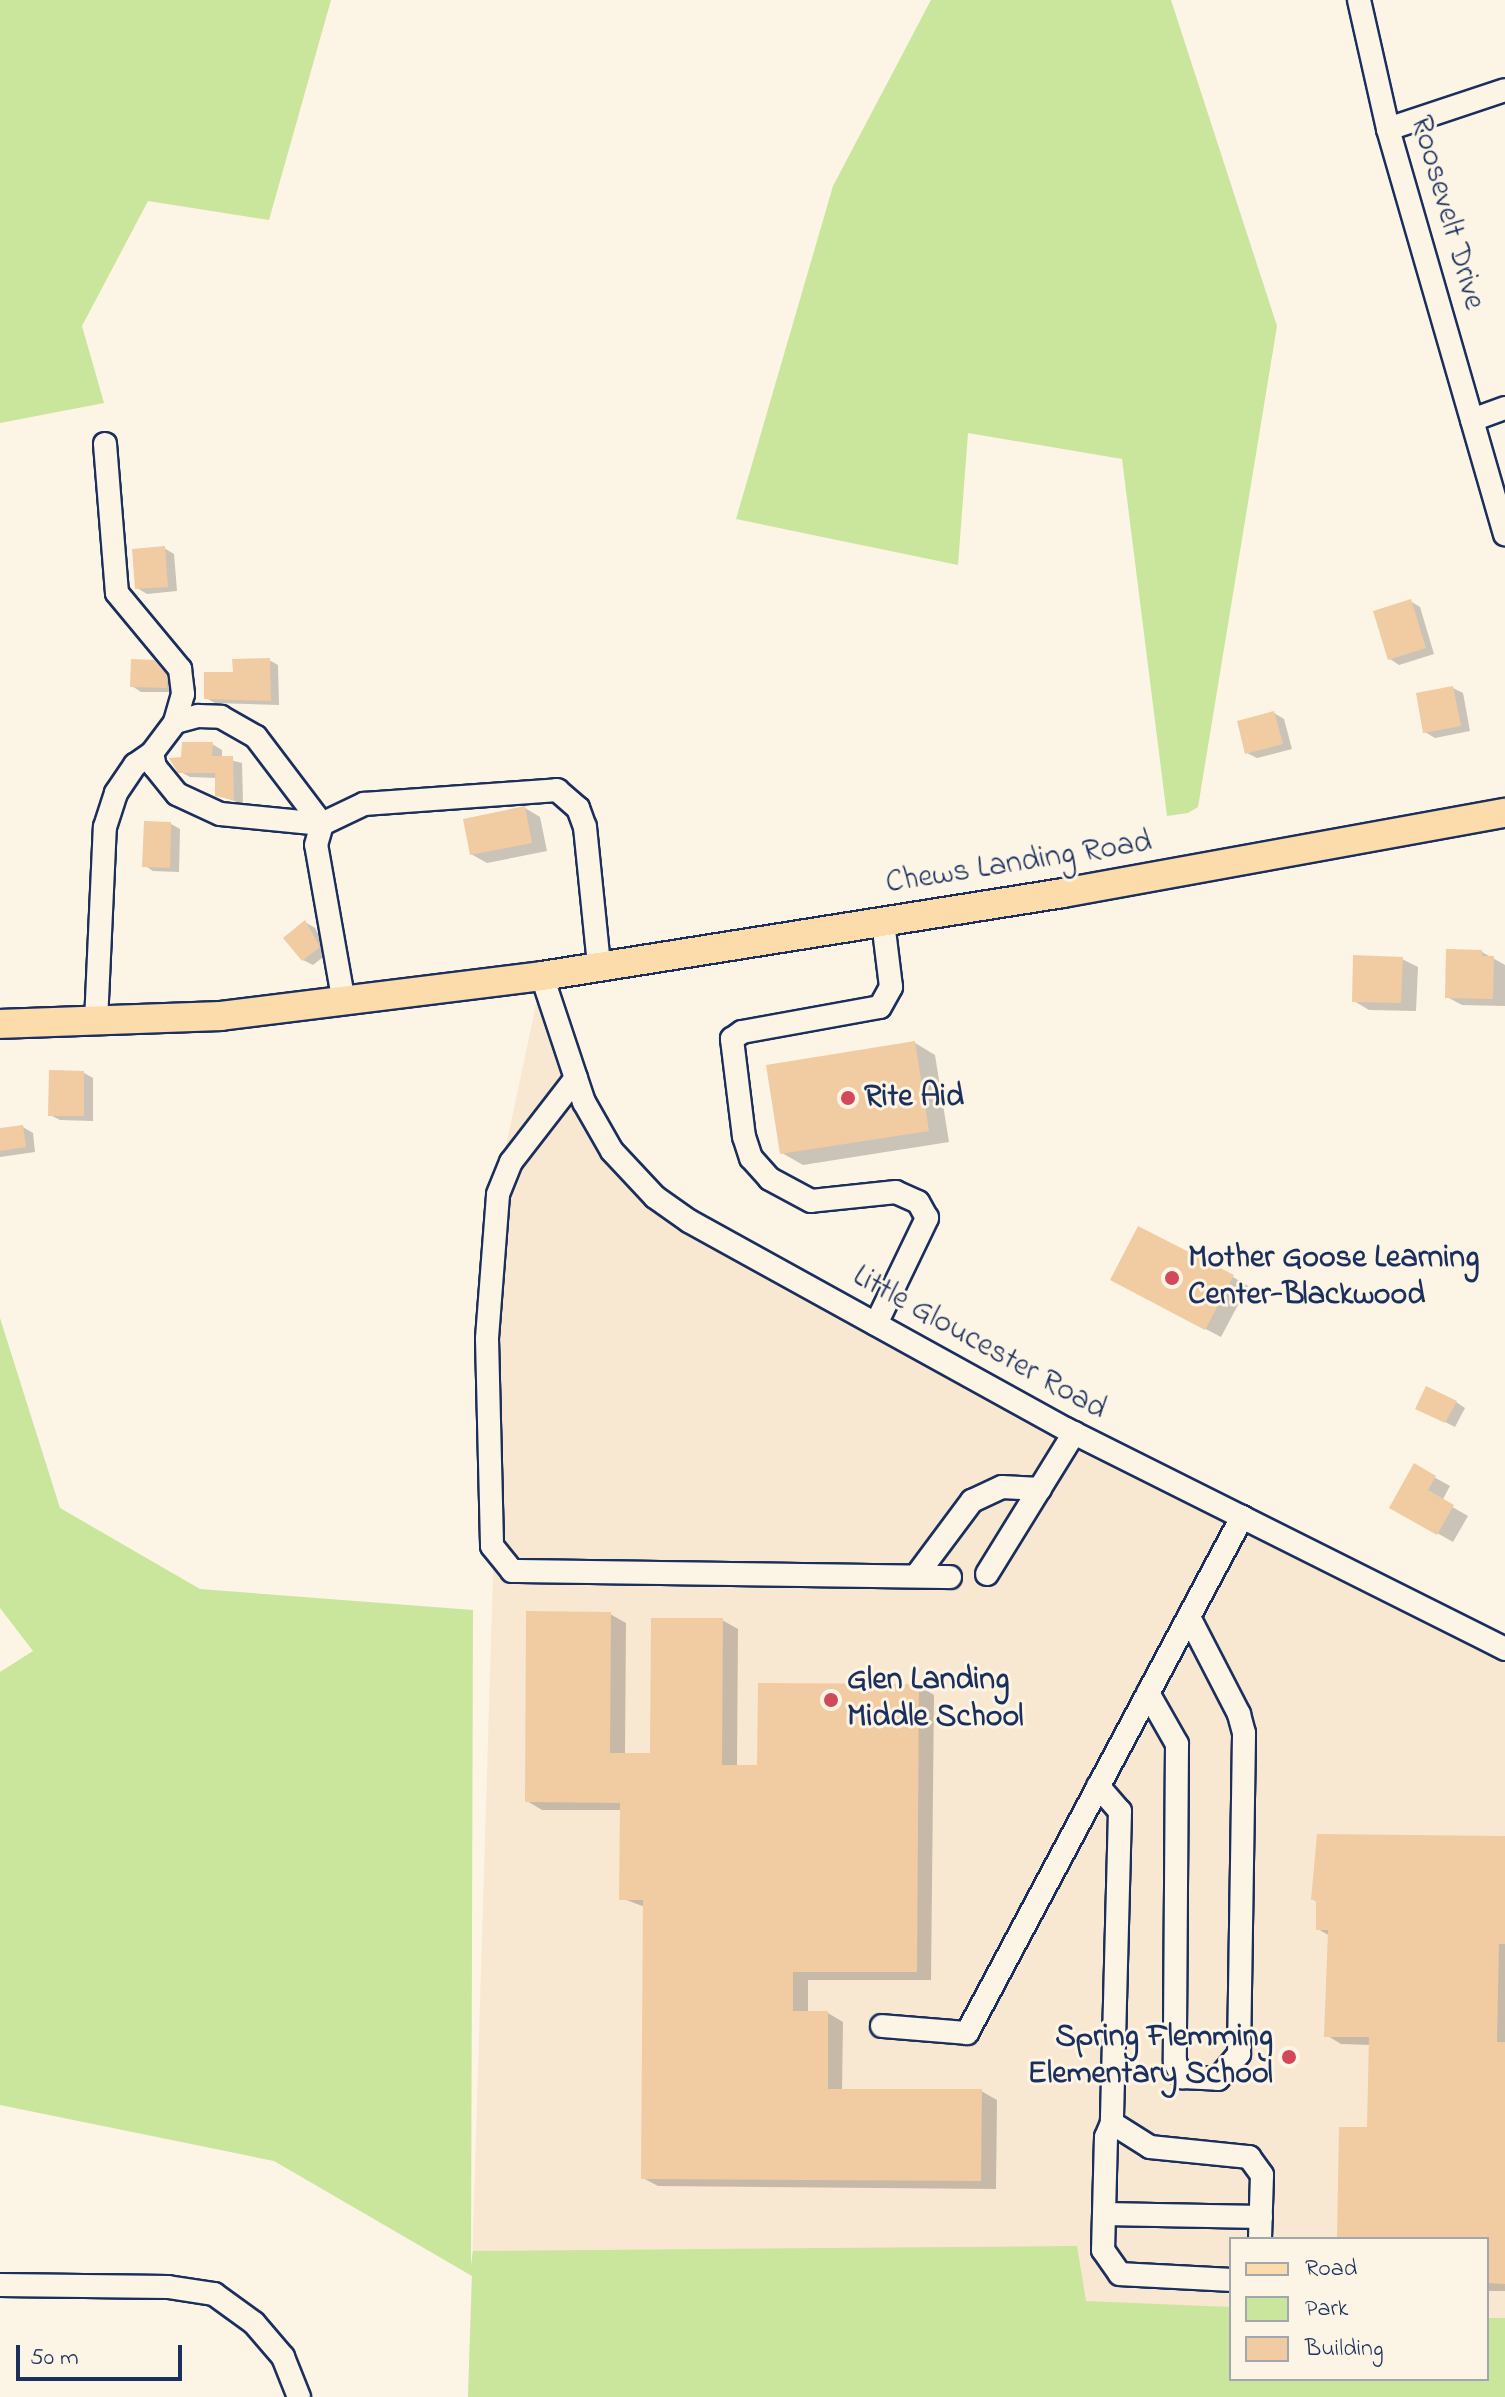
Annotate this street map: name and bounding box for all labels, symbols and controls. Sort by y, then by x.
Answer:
street label: Roosevelt Drive [1400,111,1492,315]
street label: Chews Landing Road [883,824,1155,904]
place label: Rite Aid [864,1079,964,1117]
marker: Rite Aid [839,1089,857,1107]
place label: Mother Goose Learning Center-Blackwood [1188,1241,1479,1316]
street label: Little Gloucester Road [845,1258,1113,1430]
marker: Mother Goose Learning Center-Blackwood [1163,1269,1181,1287]
place label: Glen Landing Middle School [847,1663,1024,1738]
marker: Glen Landing Middle School [822,1691,840,1709]
place label: Spring Flemming Elementary School [1028,2020,1273,2095]
marker: Spring Flemming Elementary School [1280,2048,1298,2066]
legend [1229,2237,1489,2381]
text: Road [1305,2252,1357,2287]
text: Park [1305,2292,1348,2327]
scale bar [20,2329,186,2379]
text: Building [1305,2332,1384,2367]
text: 50 m [30,2341,79,2376]

